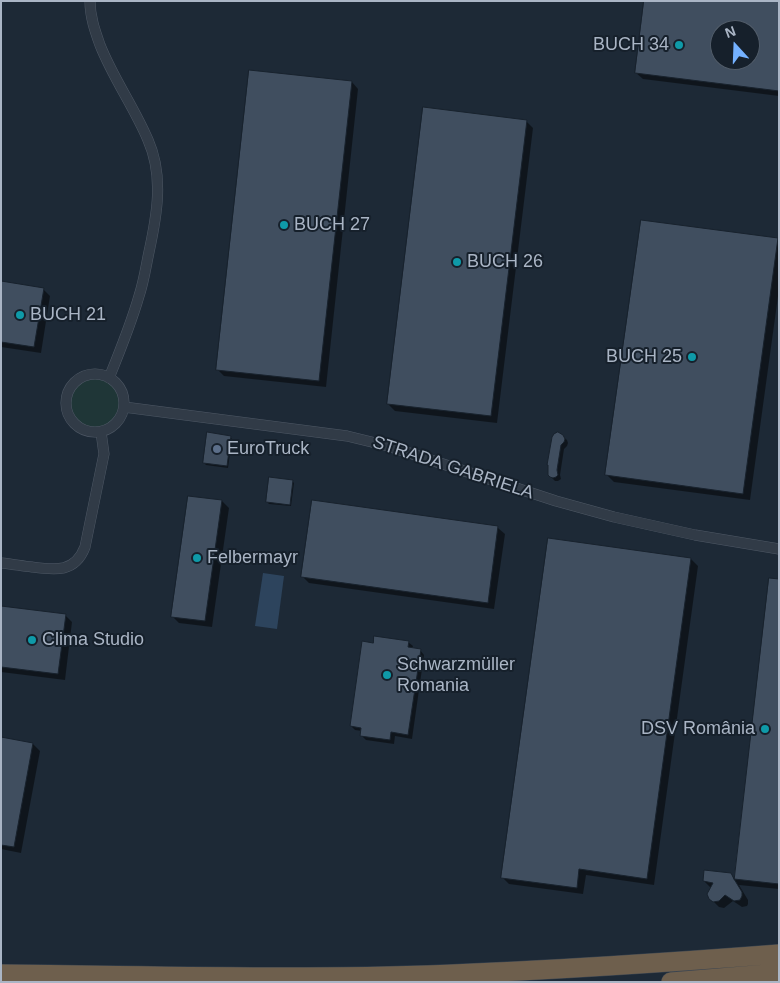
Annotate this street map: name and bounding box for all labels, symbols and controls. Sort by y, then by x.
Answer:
north arrow [710,20,760,70]
text: N [723,23,738,41]
place label: BUCH 34 [593,34,669,56]
marker: BUCH 34 [673,39,685,51]
place label: BUCH 27 [294,214,370,236]
marker: BUCH 27 [278,219,290,231]
place label: BUCH 26 [467,251,543,273]
marker: BUCH 26 [451,256,463,268]
place label: BUCH 21 [30,304,106,326]
marker: BUCH 21 [14,309,26,321]
place label: BUCH 25 [606,346,682,368]
marker: BUCH 25 [686,351,698,363]
street label: STRADA GABRIELA [370,432,536,504]
place label: EuroTruck [227,438,309,460]
marker: EuroTruck [211,443,223,455]
place label: Felbermayr [207,547,298,569]
marker: Felbermayr [191,552,203,564]
place label: Clima Studio [42,629,144,651]
marker: Clima Studio [26,634,38,646]
place label: Schwarzmüller Romania [397,654,515,696]
marker: Schwarzmüller Romania [381,669,393,681]
place label: DSV România [641,718,755,740]
marker: DSV România [759,723,771,735]

